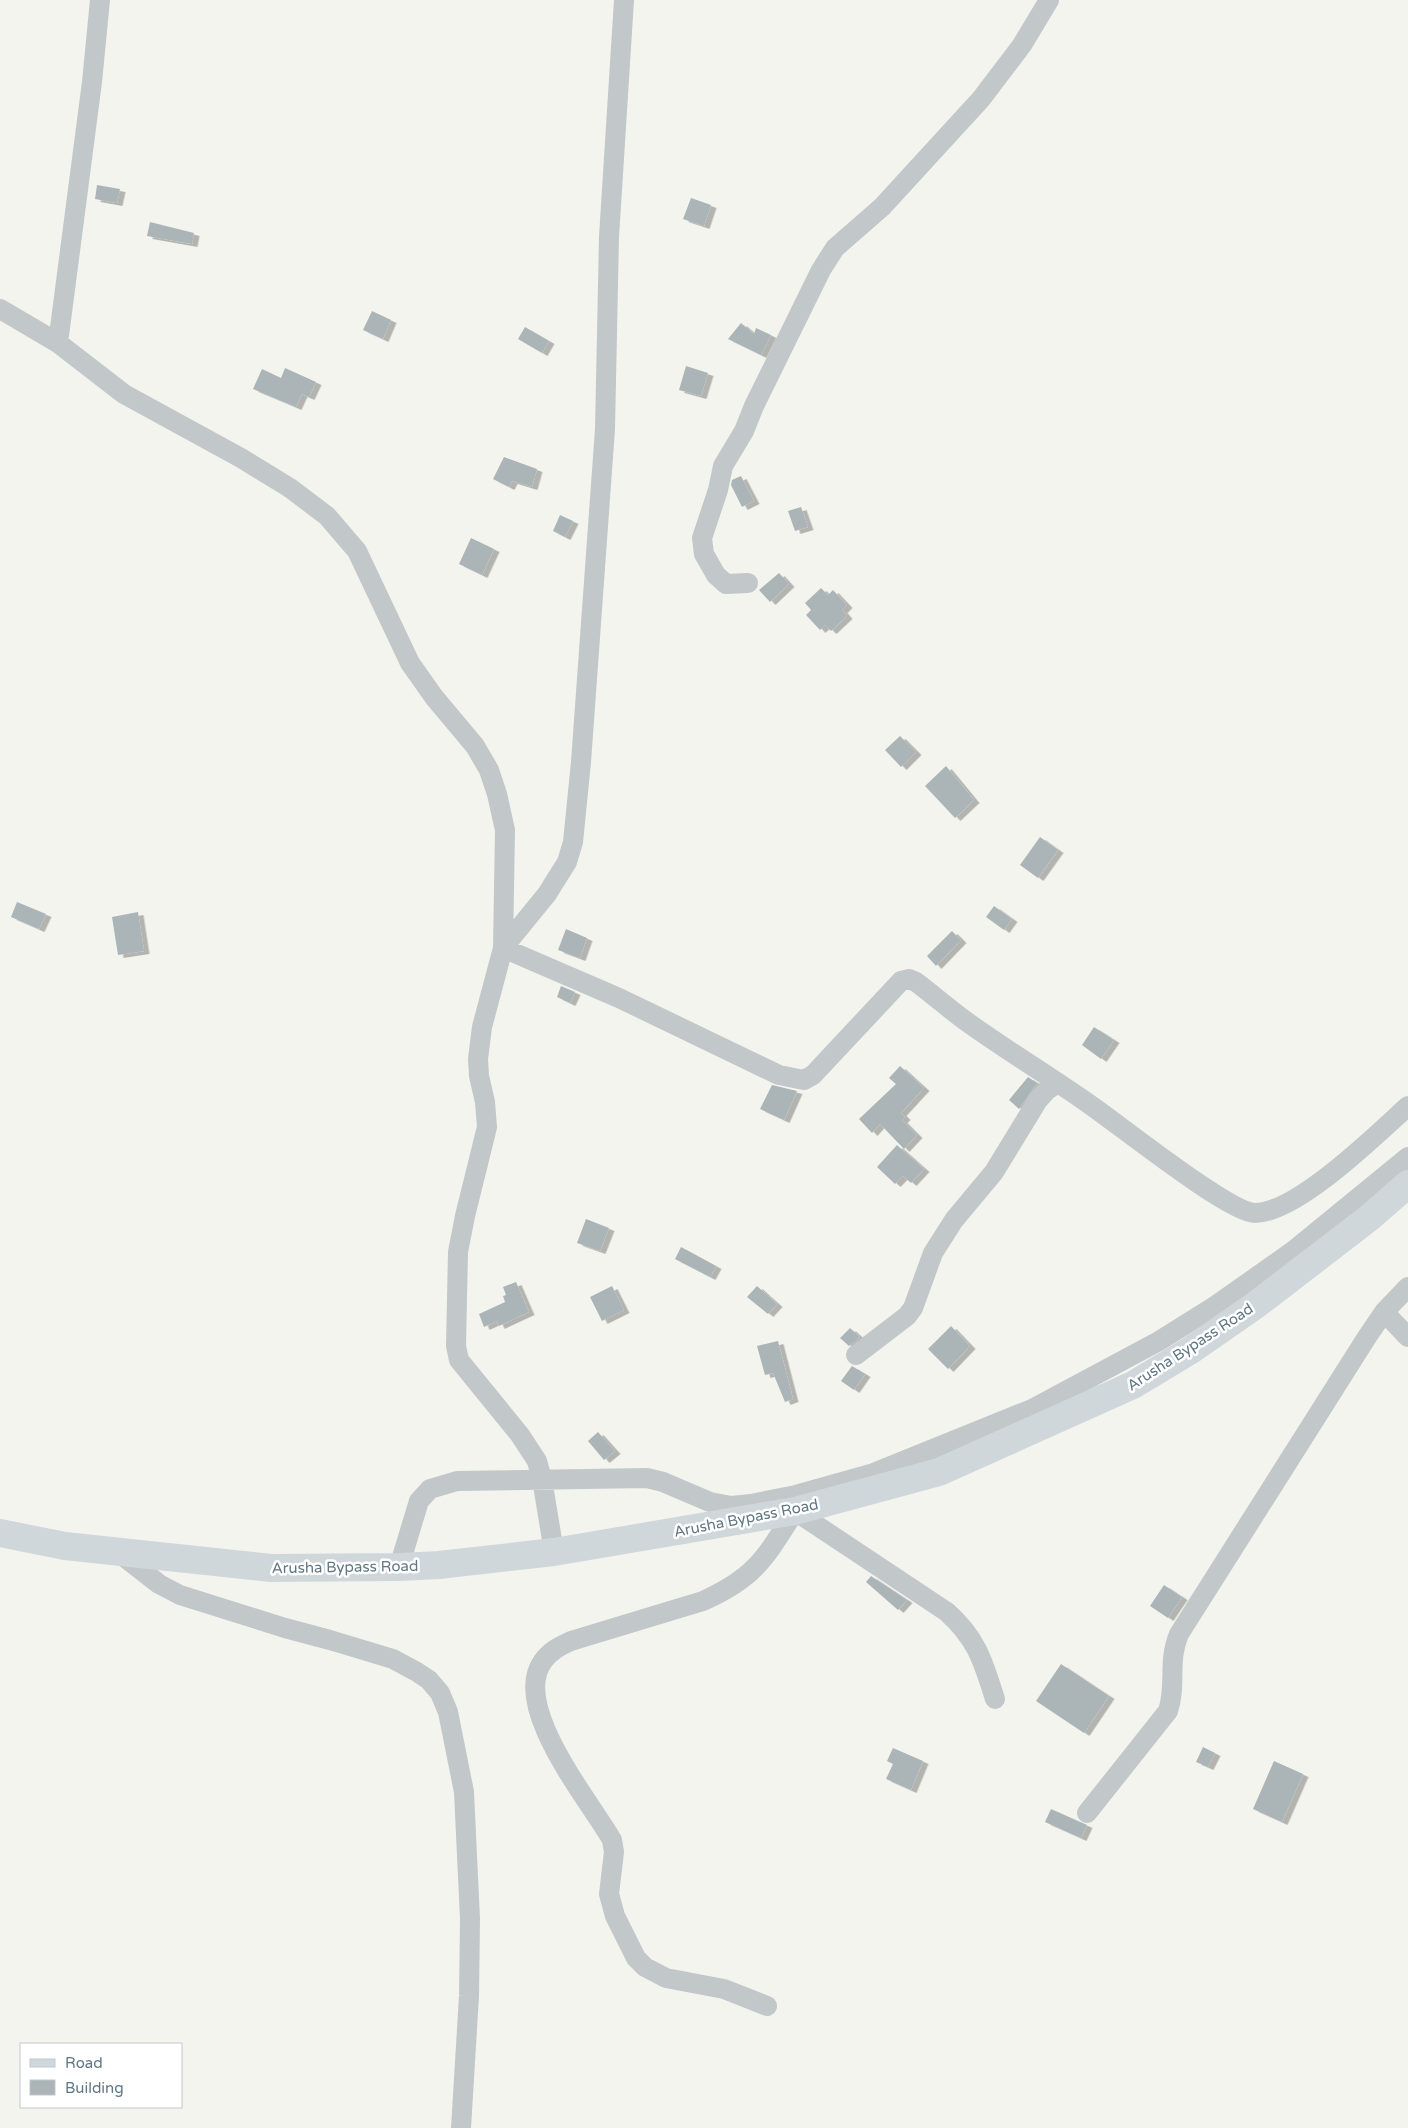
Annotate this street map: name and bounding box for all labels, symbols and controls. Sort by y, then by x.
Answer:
street label: Arusha Bypass Road [1124,1299,1256,1395]
street label: Arusha Bypass Road [672,1495,820,1541]
street label: Arusha Bypass Road [271,1557,419,1577]
legend [20,2043,182,2108]
text: Road [65,2054,103,2072]
text: Building [65,2079,124,2097]

